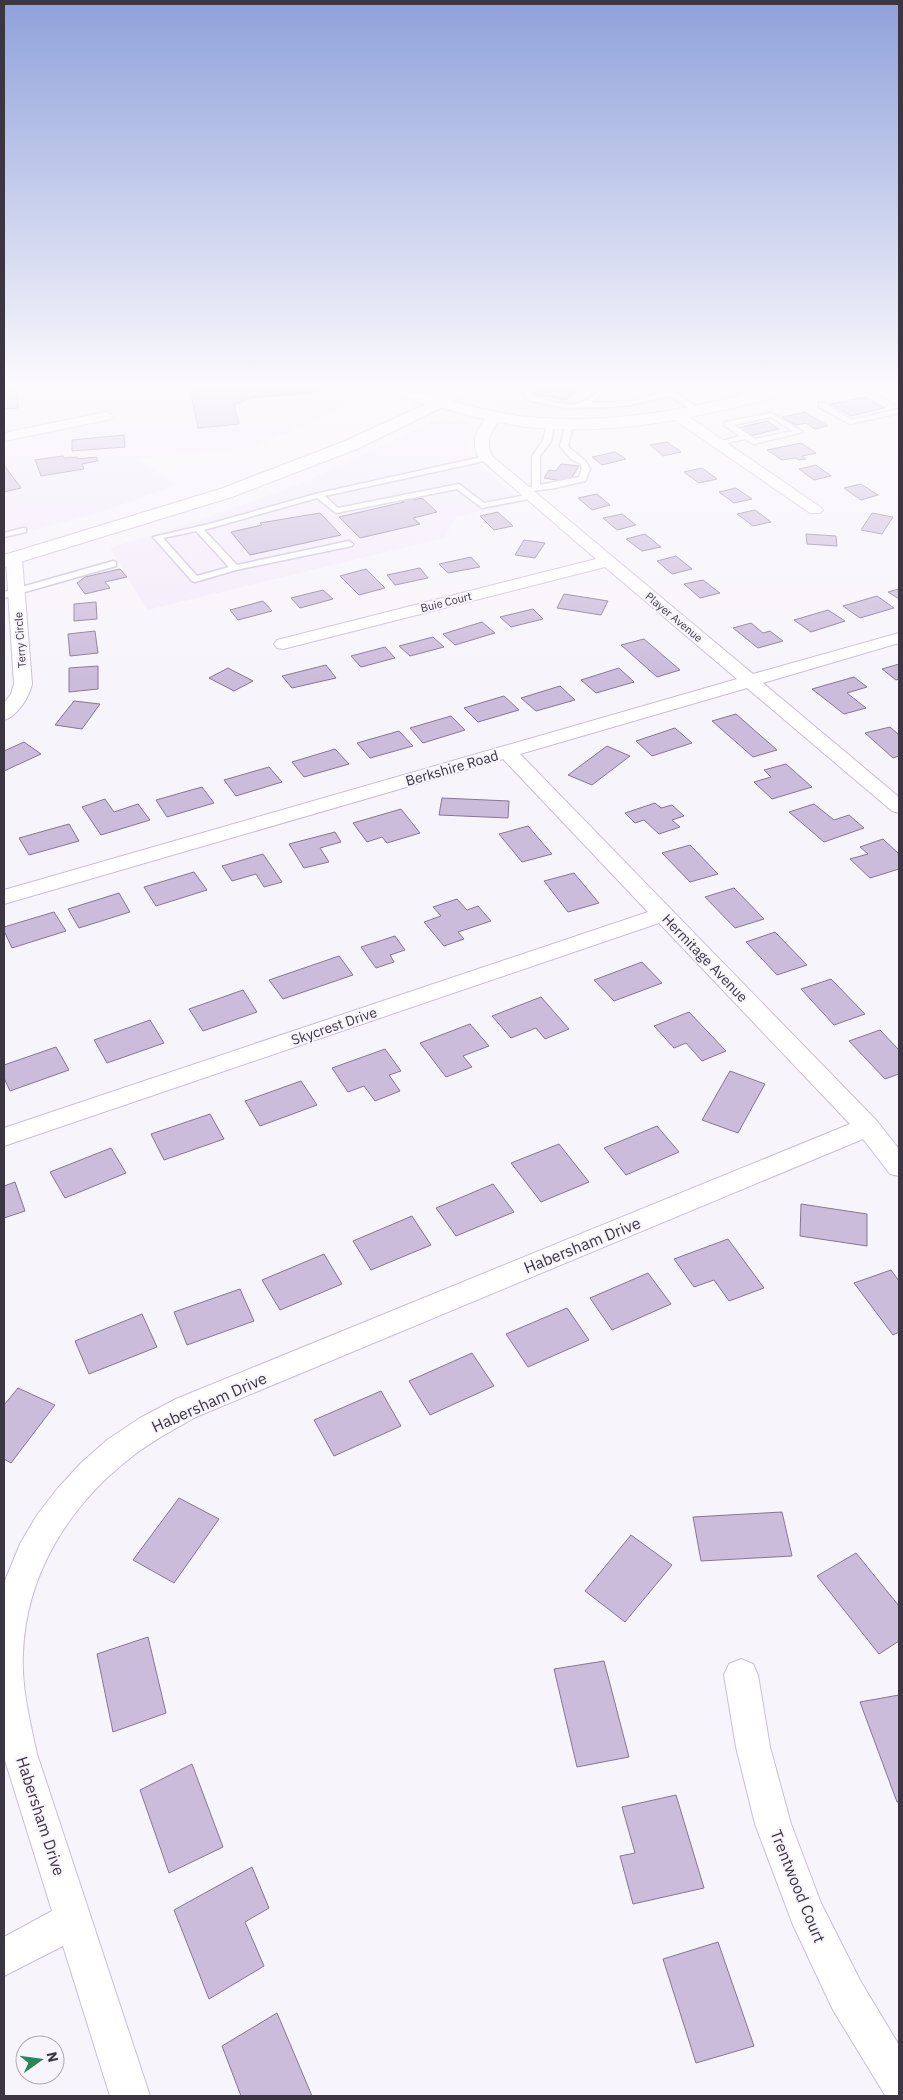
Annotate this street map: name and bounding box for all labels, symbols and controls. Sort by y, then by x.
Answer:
street label: Buie Court [419,589,473,615]
street label: Player Avenue [643,589,705,645]
street label: Terry Circle [11,612,29,668]
street label: Berkshire Road [404,746,500,790]
street label: Hermitage Avenue [658,910,752,1006]
street label: Skycrest Drive [289,1003,380,1049]
street label: Habersham Drive [521,1212,643,1278]
street label: Habersham Drive [148,1368,270,1436]
street label: Habersham Drive [12,1754,70,1878]
street label: Trentwood Court [766,1826,830,1946]
north arrow [15,2035,65,2085]
text: N [43,2050,63,2064]

